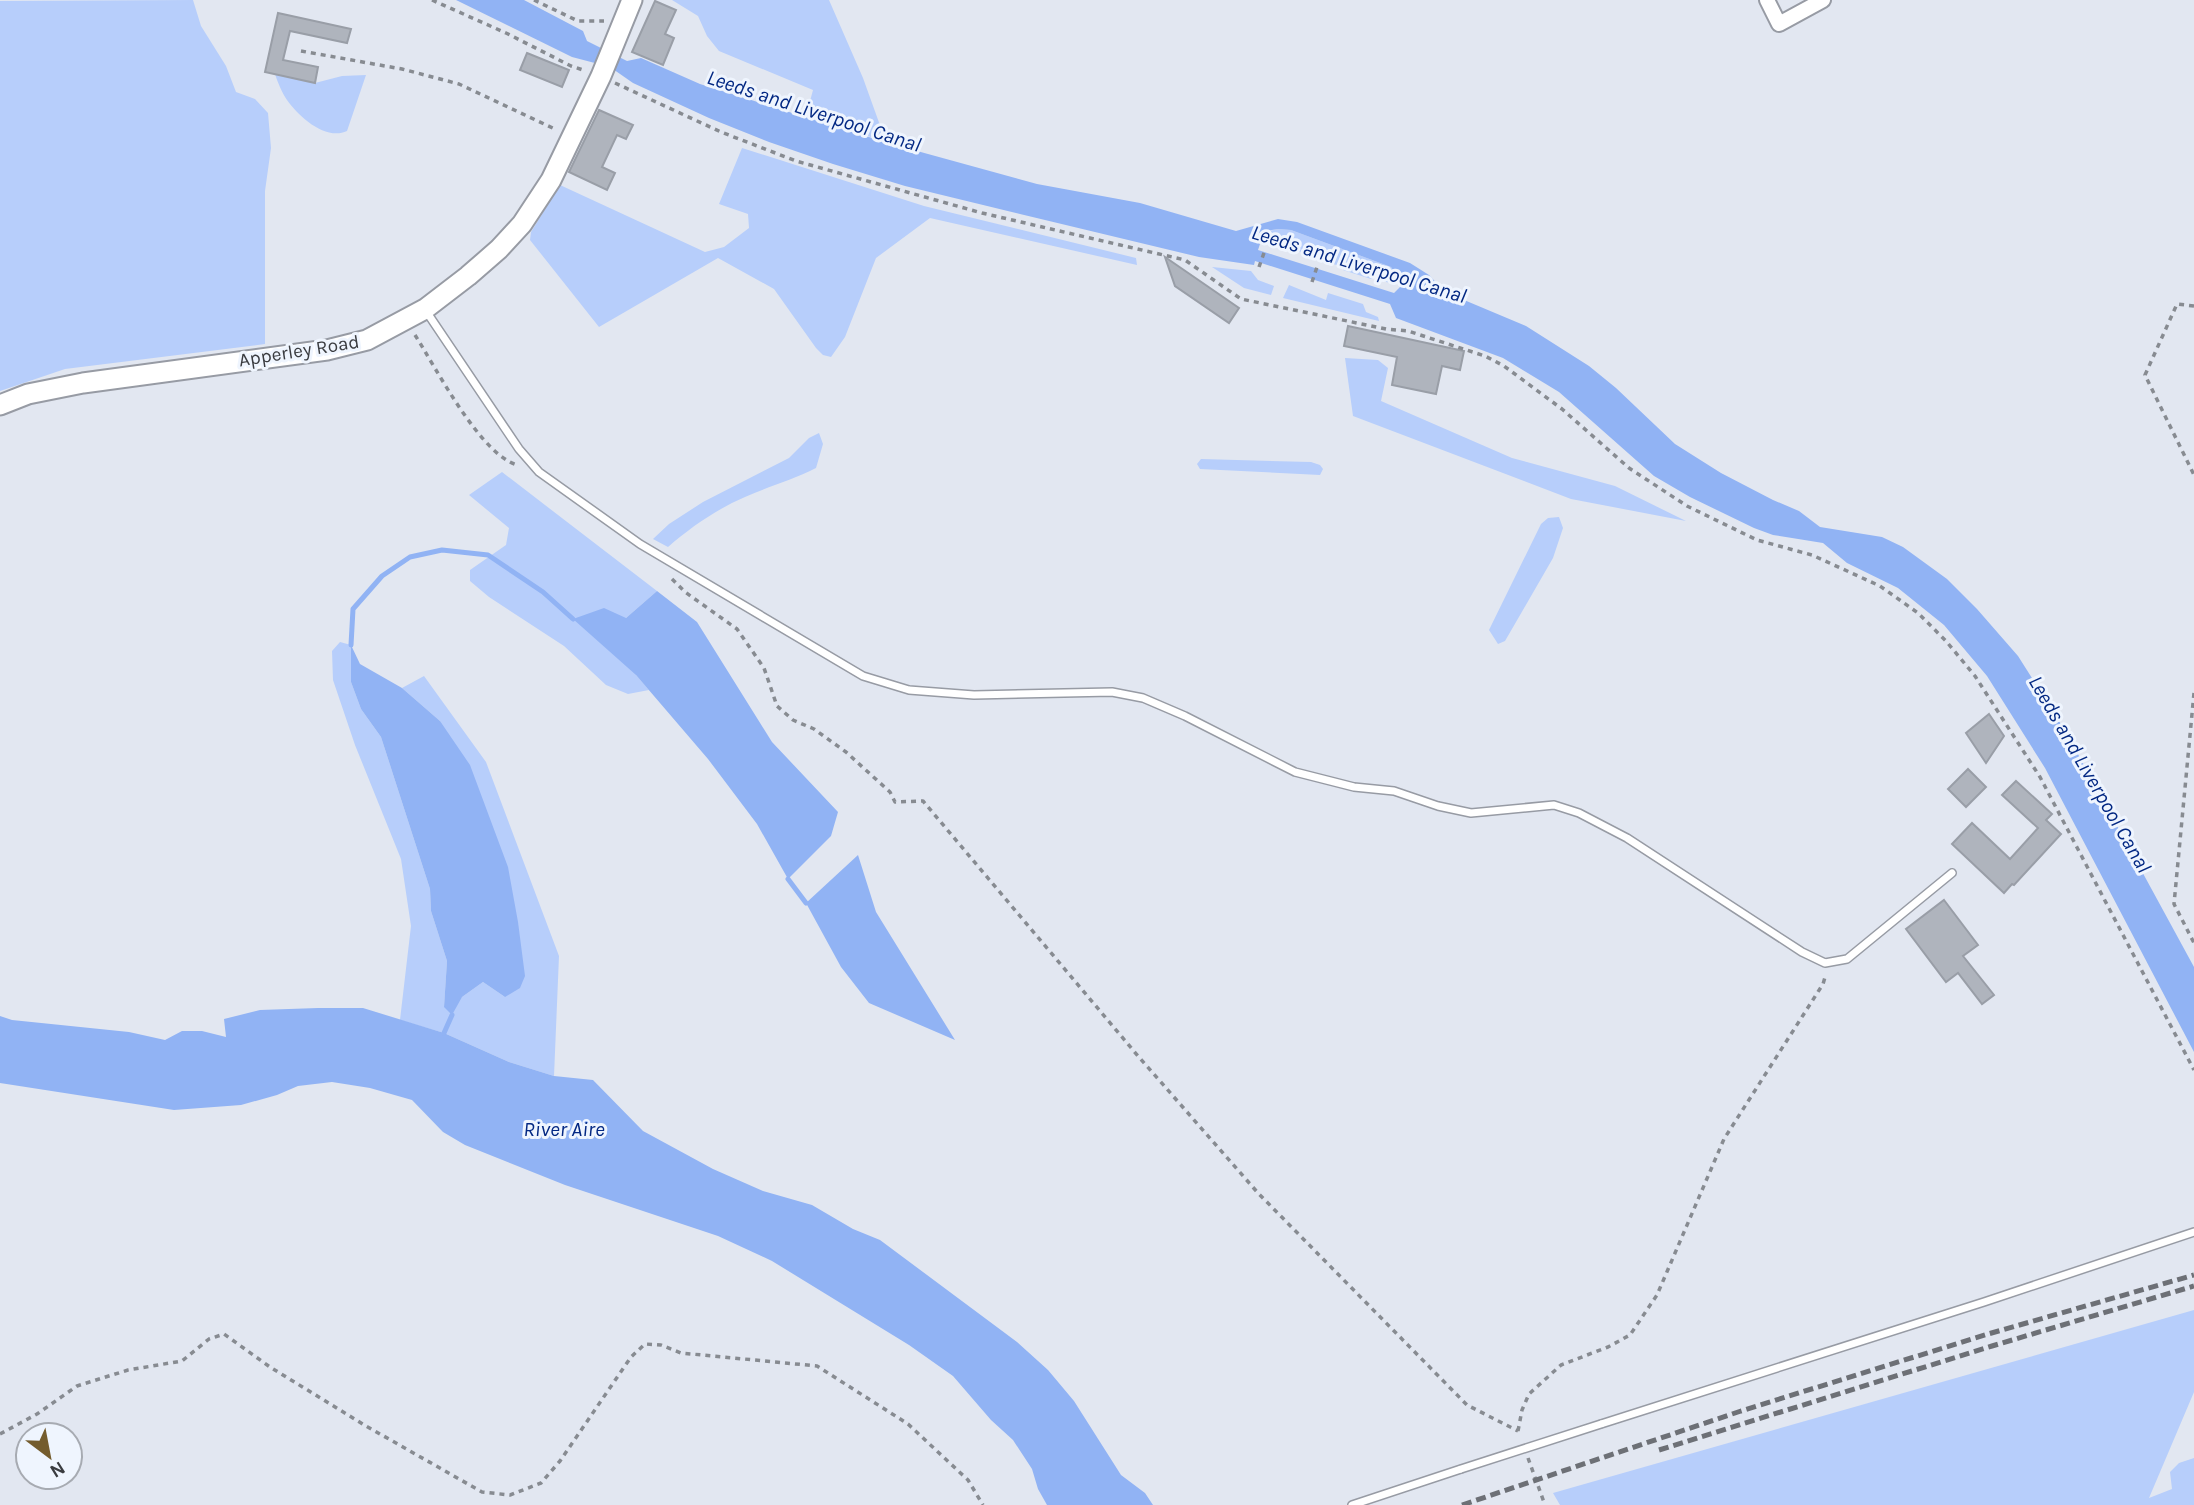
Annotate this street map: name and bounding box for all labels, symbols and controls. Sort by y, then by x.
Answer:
water label: Leeds and Liverpool Canal [704,65,924,157]
water label: Leeds and Liverpool Canal [1249,220,1469,308]
street label: Apperley Road [237,331,361,371]
water label: Leeds and Liverpool Canal [2024,671,2156,877]
water label: River Aire [523,1117,605,1141]
north arrow [14,1421,84,1491]
text: N [46,1457,69,1483]

